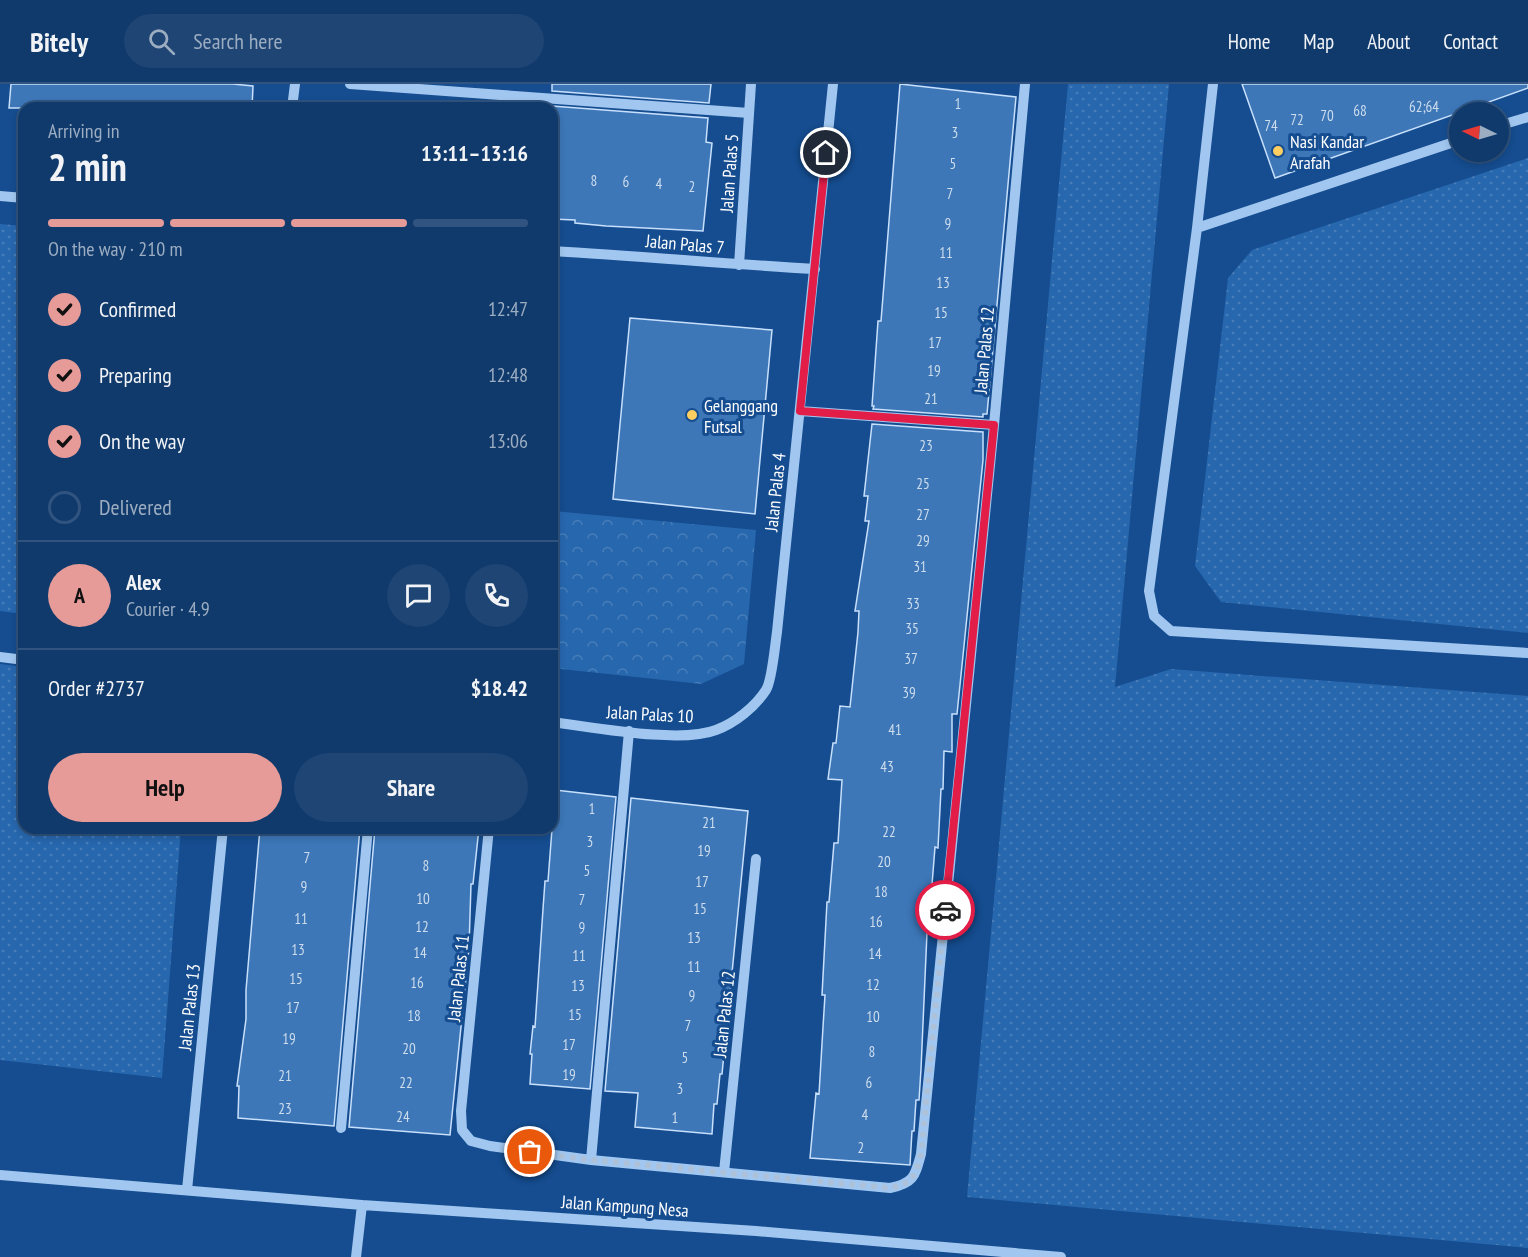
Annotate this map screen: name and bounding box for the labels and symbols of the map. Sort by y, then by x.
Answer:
house number: 1 [955,94,961,113]
house number: 62;64 [1409,97,1439,116]
house number: 68 [1353,101,1367,120]
north arrow [1449,102,1509,162]
house number: 70 [1320,106,1334,125]
house number: 72 [1290,110,1304,129]
house number: 74 [1264,116,1278,135]
house number: 3 [952,123,958,142]
pin [800,127,851,178]
place label: Nasi Kandar Arafah [1290,130,1364,174]
street label: Jalan Palas 5 [715,133,743,214]
marker: Nasi Kandar Arafah [1271,144,1285,158]
house number: 5 [950,154,956,173]
house number: 8 [591,171,597,190]
house number: 6 [623,172,630,191]
house number: 4 [656,174,663,193]
house number: 2 [689,177,695,196]
house number: 7 [947,184,953,203]
house number: 9 [945,214,951,233]
street label: Jalan Palas 7 [644,229,725,259]
house number: 11 [939,243,953,262]
house number: 13 [936,273,950,292]
house number: 15 [934,303,948,322]
street label: Jalan Palas 12 [969,306,999,395]
house number: 17 [928,333,942,352]
house number: 19 [927,361,941,380]
house number: 21 [924,389,938,408]
place label: Gelanggang Futsal [704,394,778,438]
marker: Gelanggang Futsal [685,408,699,422]
house number: 23 [919,436,933,455]
street label: Jalan Palas 4 [759,452,791,533]
house number: 25 [916,474,930,493]
house number: 27 [916,505,930,524]
house number: 29 [916,531,930,550]
house number: 31 [913,557,927,576]
house number: 33 [906,594,920,613]
house number: 35 [905,619,919,638]
house number: 37 [904,649,918,668]
house number: 39 [902,683,916,702]
street label: Jalan Palas 10 [605,700,694,728]
house number: 41 [888,720,902,739]
house number: 43 [880,757,894,776]
house number: 1 [589,799,595,818]
house number: 21 [702,813,716,832]
house number: 22 [882,822,896,841]
house number: 3 [587,832,593,851]
house number: 19 [697,841,711,860]
house number: 7 [304,848,310,867]
house number: 20 [877,852,891,871]
house number: 8 [423,856,429,875]
house number: 5 [584,861,590,880]
house number: 17 [695,872,709,891]
house number: 9 [301,877,307,896]
courier [915,880,975,940]
house number: 18 [874,882,888,901]
house number: 10 [416,889,430,908]
house number: 7 [579,890,585,909]
house number: 15 [693,899,707,918]
house number: 11 [294,909,308,928]
house number: 16 [869,912,883,931]
house number: 12 [415,917,429,936]
house number: 9 [579,918,585,937]
house number: 13 [687,928,701,947]
street label: Jalan Palas 11 [442,934,474,1023]
house number: 13 [291,940,305,959]
house number: 14 [413,943,427,962]
house number: 14 [868,944,882,963]
house number: 11 [572,946,586,965]
house number: 11 [687,957,701,976]
street label: Jalan Palas 13 [173,963,205,1052]
house number: 15 [289,969,303,988]
street label: Jalan Palas 12 [708,970,740,1059]
house number: 16 [410,973,424,992]
house number: 12 [866,975,880,994]
house number: 13 [571,976,585,995]
house number: 9 [689,986,695,1005]
house number: 17 [286,998,300,1017]
house number: 15 [568,1005,582,1024]
house number: 18 [407,1006,421,1025]
house number: 10 [866,1007,880,1026]
house number: 7 [685,1016,691,1035]
house number: 19 [282,1029,296,1048]
house number: 17 [562,1035,576,1054]
house number: 20 [402,1039,416,1058]
house number: 8 [869,1042,875,1061]
house number: 5 [682,1048,688,1067]
house number: 19 [562,1065,576,1084]
house number: 21 [278,1066,292,1085]
house number: 22 [399,1073,413,1092]
house number: 6 [866,1073,873,1092]
house number: 3 [677,1079,683,1098]
house number: 23 [278,1099,292,1118]
house number: 4 [862,1105,869,1124]
house number: 24 [396,1107,410,1126]
house number: 1 [672,1108,678,1127]
pin [504,1126,555,1177]
house number: 2 [858,1138,864,1157]
street label: Jalan Kampung Nesa [560,1190,689,1222]

